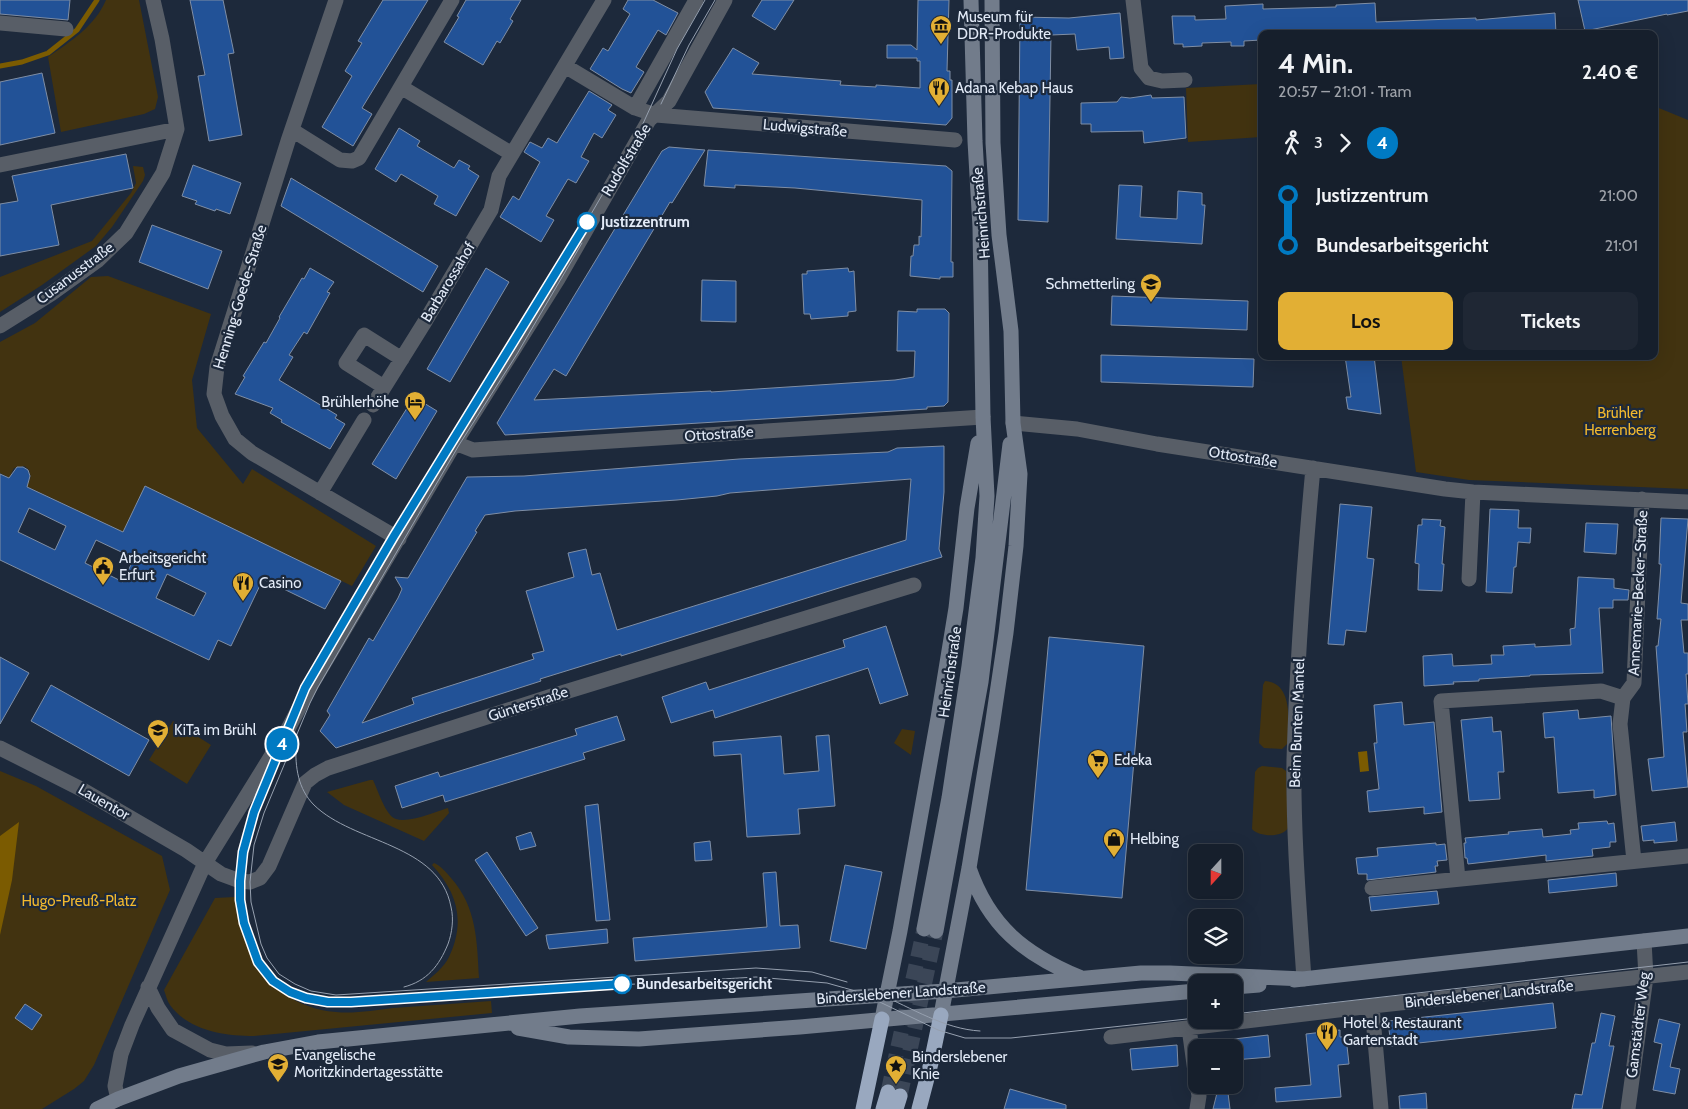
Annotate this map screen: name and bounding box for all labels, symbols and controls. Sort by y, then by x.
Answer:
place label: Museum für DDR-Produkte [957,8,1051,43]
museum icon: Museum für DDR-Produkte [929,14,953,45]
text: 4 Min. [1278,46,1353,80]
text: 2.40 € [1582,61,1638,84]
restaurant icon: Adana Kebap Haus [927,76,951,107]
place label: Adana Kebap Haus [955,79,1073,97]
text: 20:57 – 21:01 · Tram [1278,82,1412,101]
street label: Ludwigstraße [762,115,848,141]
street label: Rudolfstraße [597,120,655,199]
icon: walk [1278,129,1306,157]
icon: forward [1331,129,1359,157]
text: 4 [1377,132,1388,154]
text: 3 [1314,133,1323,152]
street label: Heinrichstraße [968,166,994,260]
text: Justizzentrum [1316,184,1429,207]
text: 21:00 [1599,186,1638,205]
marker: Justizzentrum [577,212,597,232]
place label: Justizzentrum [600,213,690,231]
street label: Henning-Goede-Straße [209,222,271,371]
text: Bundesarbeitsgericht [1316,234,1489,257]
text: 21:01 [1605,236,1638,255]
street label: Cusanusstraße [33,238,117,308]
street label: Barbarossahof [417,239,479,325]
school or university icon: Schmetterling [1139,272,1163,303]
place label: Schmetterling [1045,275,1136,293]
button: Los [1278,292,1453,350]
button: Tickets [1463,292,1638,350]
hotel icon: Brühlerhöhe [403,390,427,421]
place label: Brühlerhöhe [321,393,399,411]
park label: Brühler Herrenberg [1584,404,1656,439]
street label: Ottostraße [684,423,754,445]
street label: Ottostraße [1207,443,1279,471]
street label: Annemarie-Becker-Straße [1625,509,1651,676]
place label: Arbeitsgericht Erfurt [119,549,206,584]
public building icon: Arbeitsgericht Erfurt [91,555,115,586]
restaurant icon: Casino [231,571,255,602]
place label: Casino [259,574,301,592]
street label: Heinrichstraße [935,625,965,719]
street label: Beim Bunten Mantel [1286,657,1308,788]
street label: Günterstraße [486,683,570,725]
school or university icon: KiTa im Brühl [146,718,170,749]
place label: KiTa im Brühl [174,721,257,739]
line badge: 4 [266,728,298,760]
text: 4 [276,733,288,755]
supermarket icon: Edeka [1086,748,1110,779]
place label: Edeka [1114,751,1153,769]
street label: Lauentor [75,780,133,824]
shop icon: Helbing [1102,827,1126,858]
place label: Helbing [1130,830,1179,848]
north arrow [1188,844,1242,899]
map controls [1188,844,1243,1094]
park label: Hugo-Preuß-Platz [21,892,137,910]
button: layers [1188,909,1243,964]
street label: Gamstädter Weg [1623,970,1654,1079]
marker: Bundesarbeitsgericht [612,974,632,994]
button: + [1188,974,1243,1029]
place label: Bundesarbeitsgericht [636,975,772,993]
street label: Binderslebener Landstraße [1404,976,1575,1012]
street label: Binderslebener Landstraße [816,978,986,1008]
place label: Hotel & Restaurant Gartenstadt [1343,1014,1462,1049]
restaurant icon: Hotel & Restaurant Gartenstadt [1315,1020,1339,1051]
button: − [1188,1039,1243,1094]
place label: Evangelische Moritzkindertagesstätte [294,1046,443,1081]
place label: Binderslebener Knie [912,1048,1008,1083]
school or university icon: Evangelische Moritzkindertagesstätte [266,1052,290,1083]
place icon: Binderslebener Knie [884,1054,908,1085]

